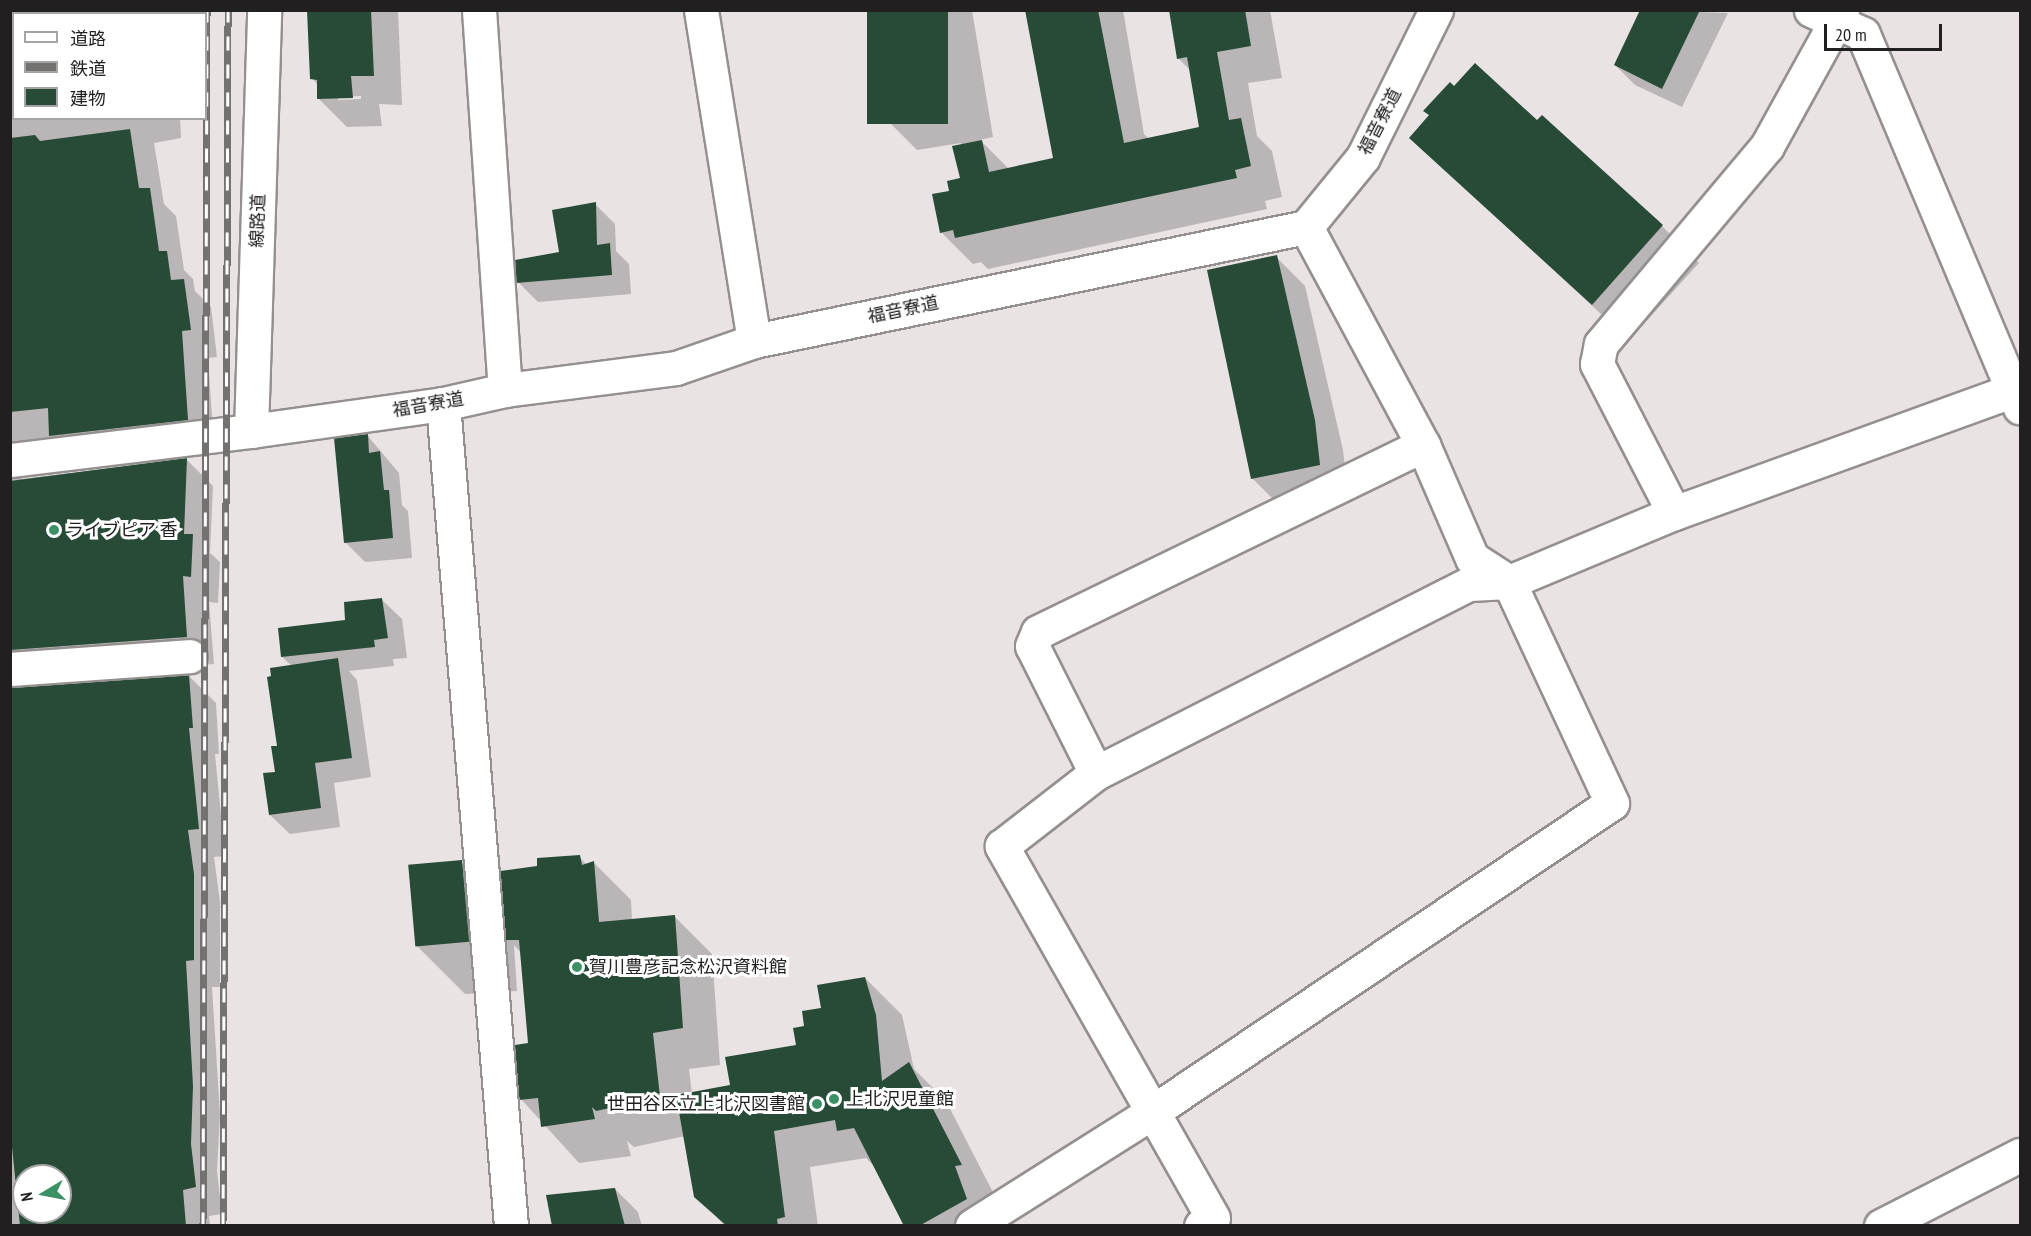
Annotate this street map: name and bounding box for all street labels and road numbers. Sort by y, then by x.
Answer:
street label: 福音寮道 [1354,85,1406,159]
street label: 線路道 [246,194,270,248]
street label: 福音寮道 [866,292,940,328]
street label: 福音寮道 [391,388,465,422]

